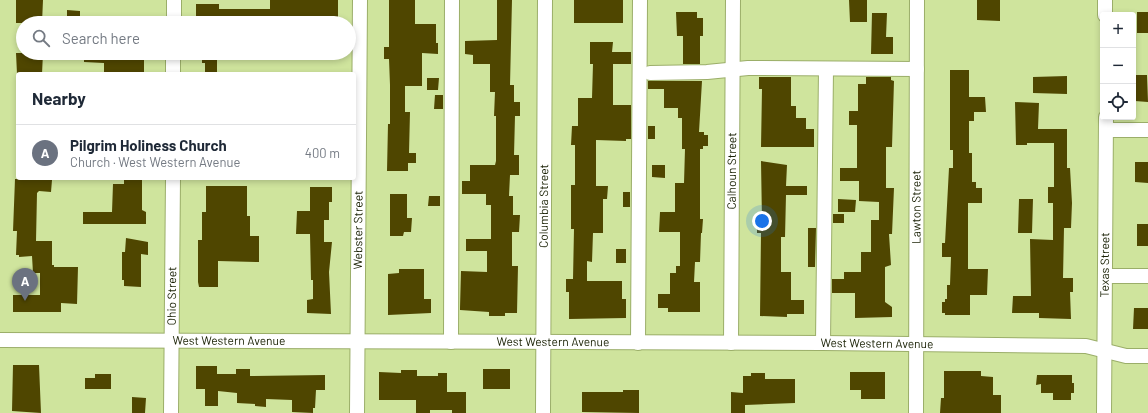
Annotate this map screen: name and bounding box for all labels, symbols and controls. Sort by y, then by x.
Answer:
map controls [1100,12,1136,120]
button: + [1100,12,1136,48]
search box [16,16,356,60]
icon: search [30,27,52,49]
text: Search here [62,29,140,47]
button: − [1100,48,1136,84]
button: locate [1100,84,1136,120]
text: Nearby [32,88,86,108]
street label: Calhoun Street [724,132,738,210]
text: Pilgrim Holiness Church [70,136,227,154]
text: A [41,145,49,161]
text: 400 m [305,145,340,161]
text: Church · West Western Avenue [70,154,240,170]
street label: Columbia Street [536,164,550,248]
street label: Lawton Street [908,170,923,244]
street label: Webster Street [350,191,365,269]
your location [752,211,772,231]
street label: Texas Street [1097,232,1111,298]
street label: Ohio Street [164,267,178,325]
pin: A [12,268,38,301]
street label: West Western Avenue [173,333,285,347]
street label: West Western Avenue [497,334,609,348]
street label: West Western Avenue [821,335,934,350]

